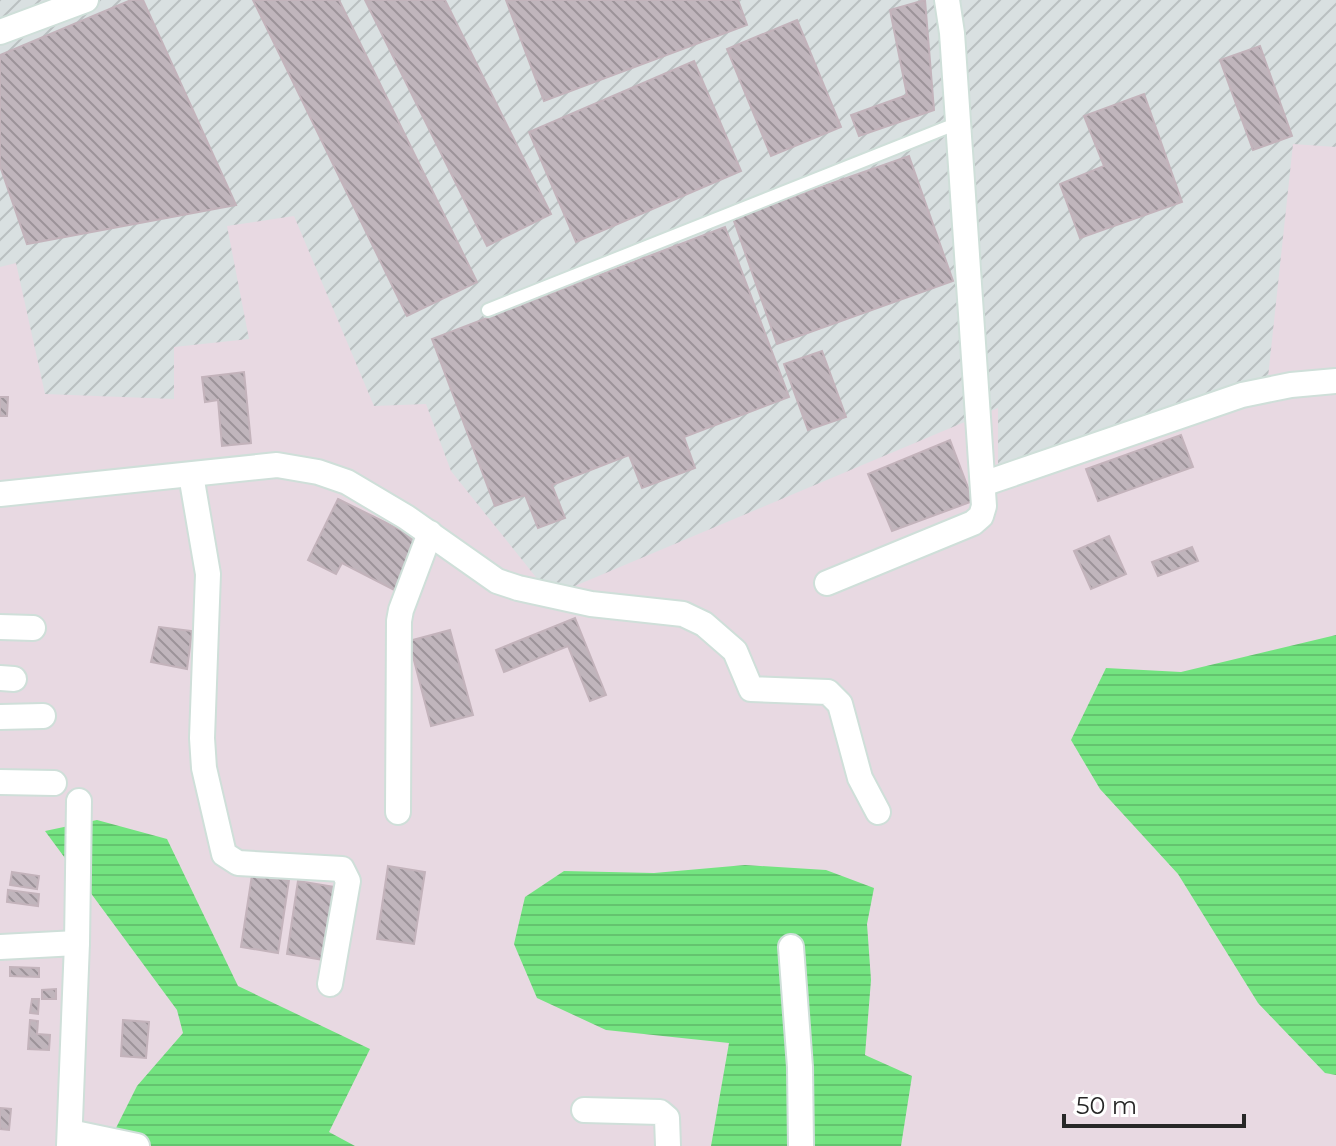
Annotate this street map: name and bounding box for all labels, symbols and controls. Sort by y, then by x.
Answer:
scale bar [1064,1078,1244,1128]
text: 50 m [1076,1091,1137,1120]

